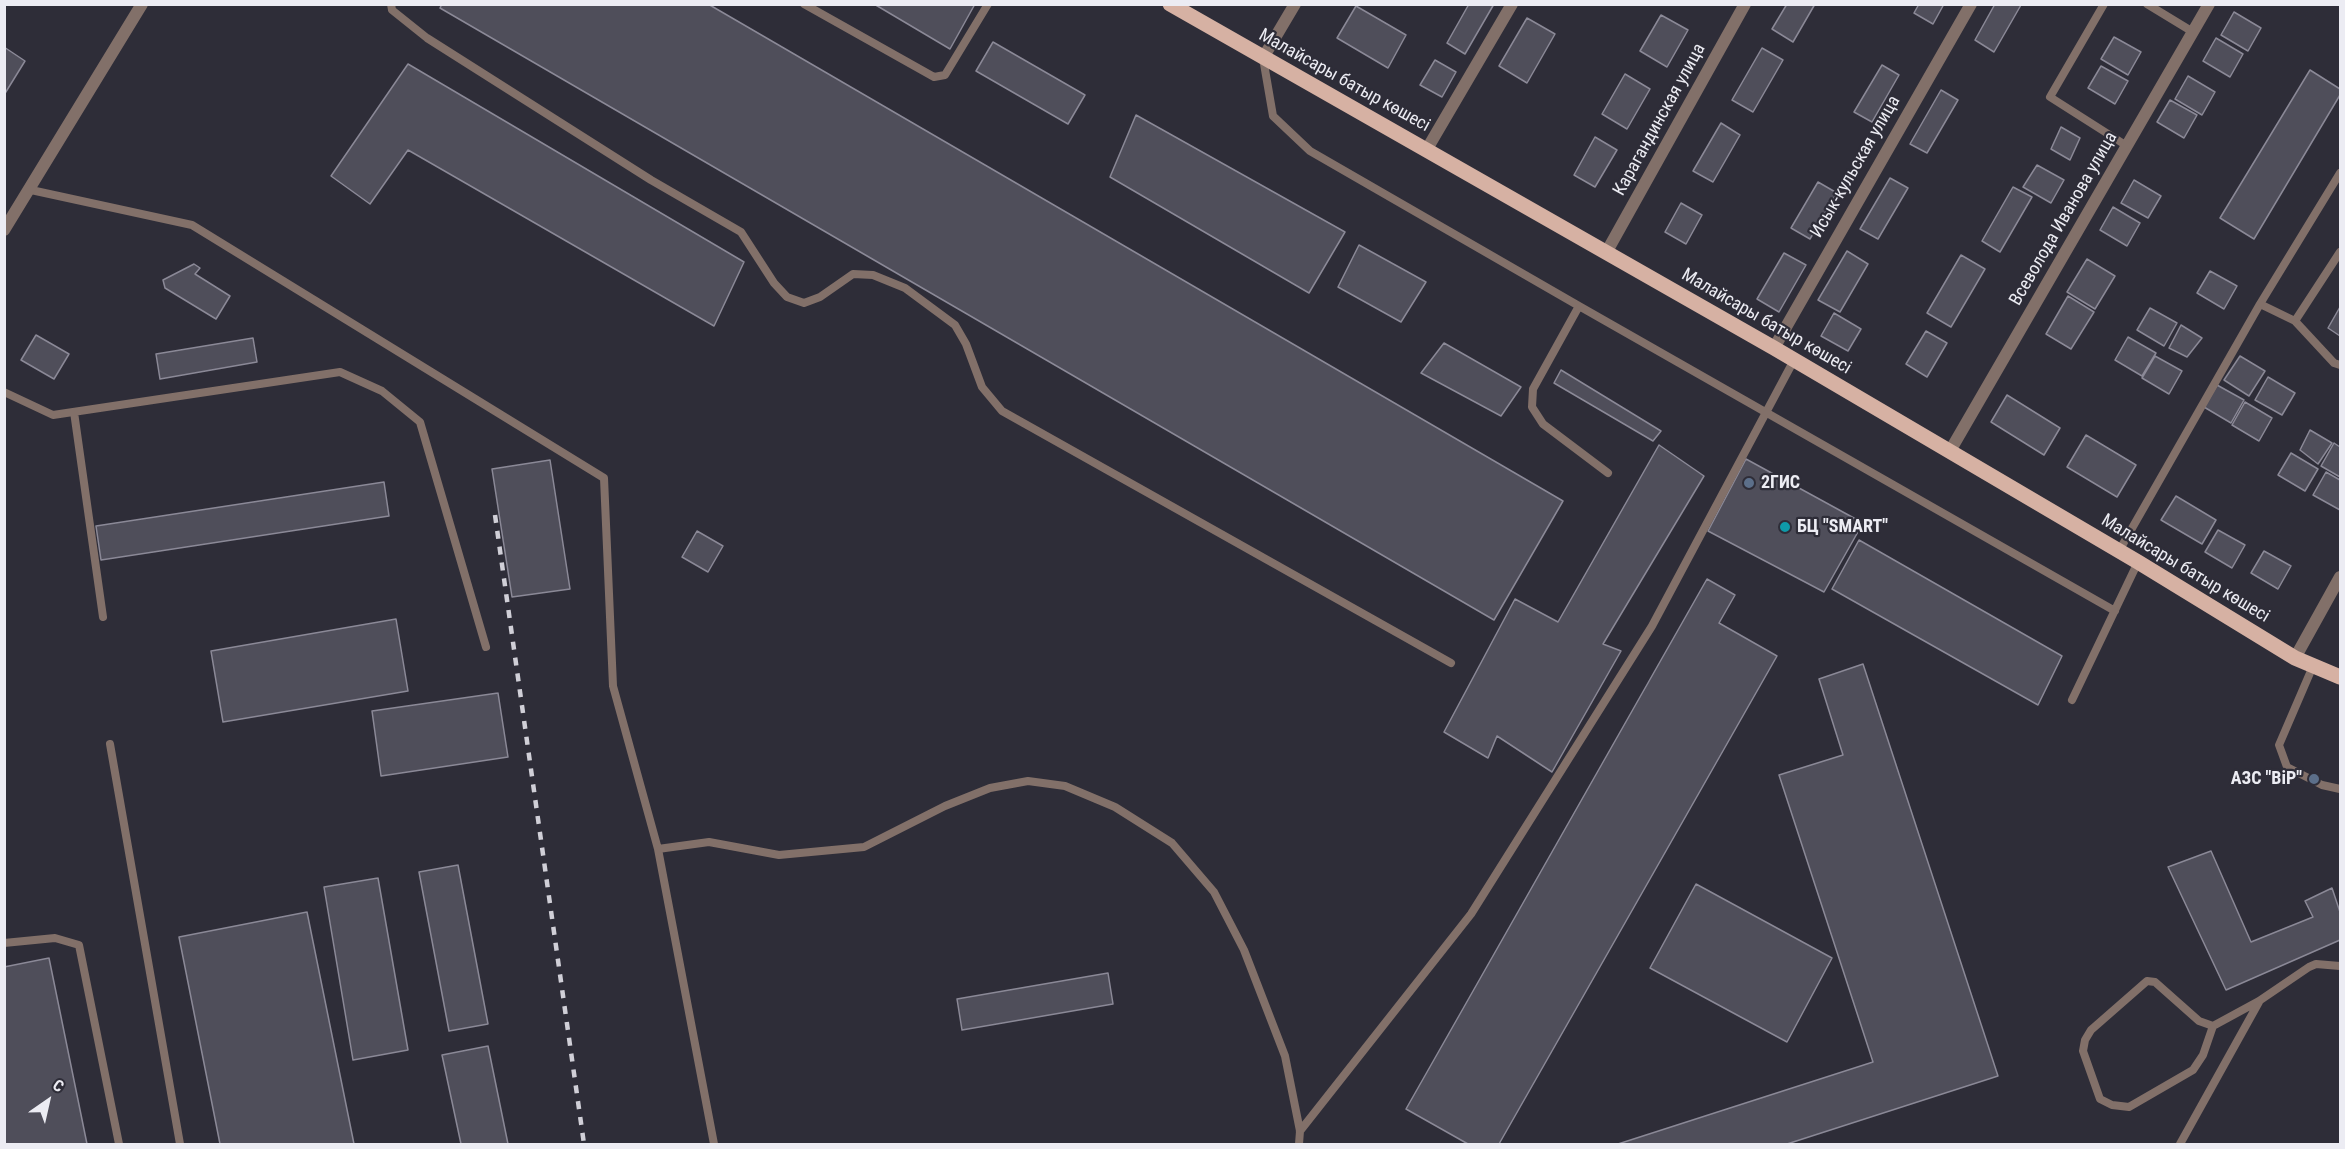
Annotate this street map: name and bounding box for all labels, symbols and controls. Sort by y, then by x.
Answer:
street label: Малайсары батыр көшесі [1255,25,1433,137]
street label: Карагандинская улица [1609,40,1711,200]
street label: Исык-кульская улица [1807,92,1905,242]
street label: Всеволода Иванова улица [2005,128,2123,310]
street label: Малайсары батыр көшесі [1677,265,1855,379]
place label: 2ГИС [1761,472,1800,494]
marker: 2ГИС [1742,476,1756,490]
street label: Малайсары батыр көшесі [2097,510,2273,628]
place label: БЦ "SMART" [1797,516,1888,538]
marker: БЦ "SMART" [1778,520,1792,534]
place label: АЗС "BiP" [2231,768,2302,790]
marker: АЗС "BiP" [2307,772,2321,786]
north arrow [18,1071,78,1131]
text: С [49,1075,67,1096]

